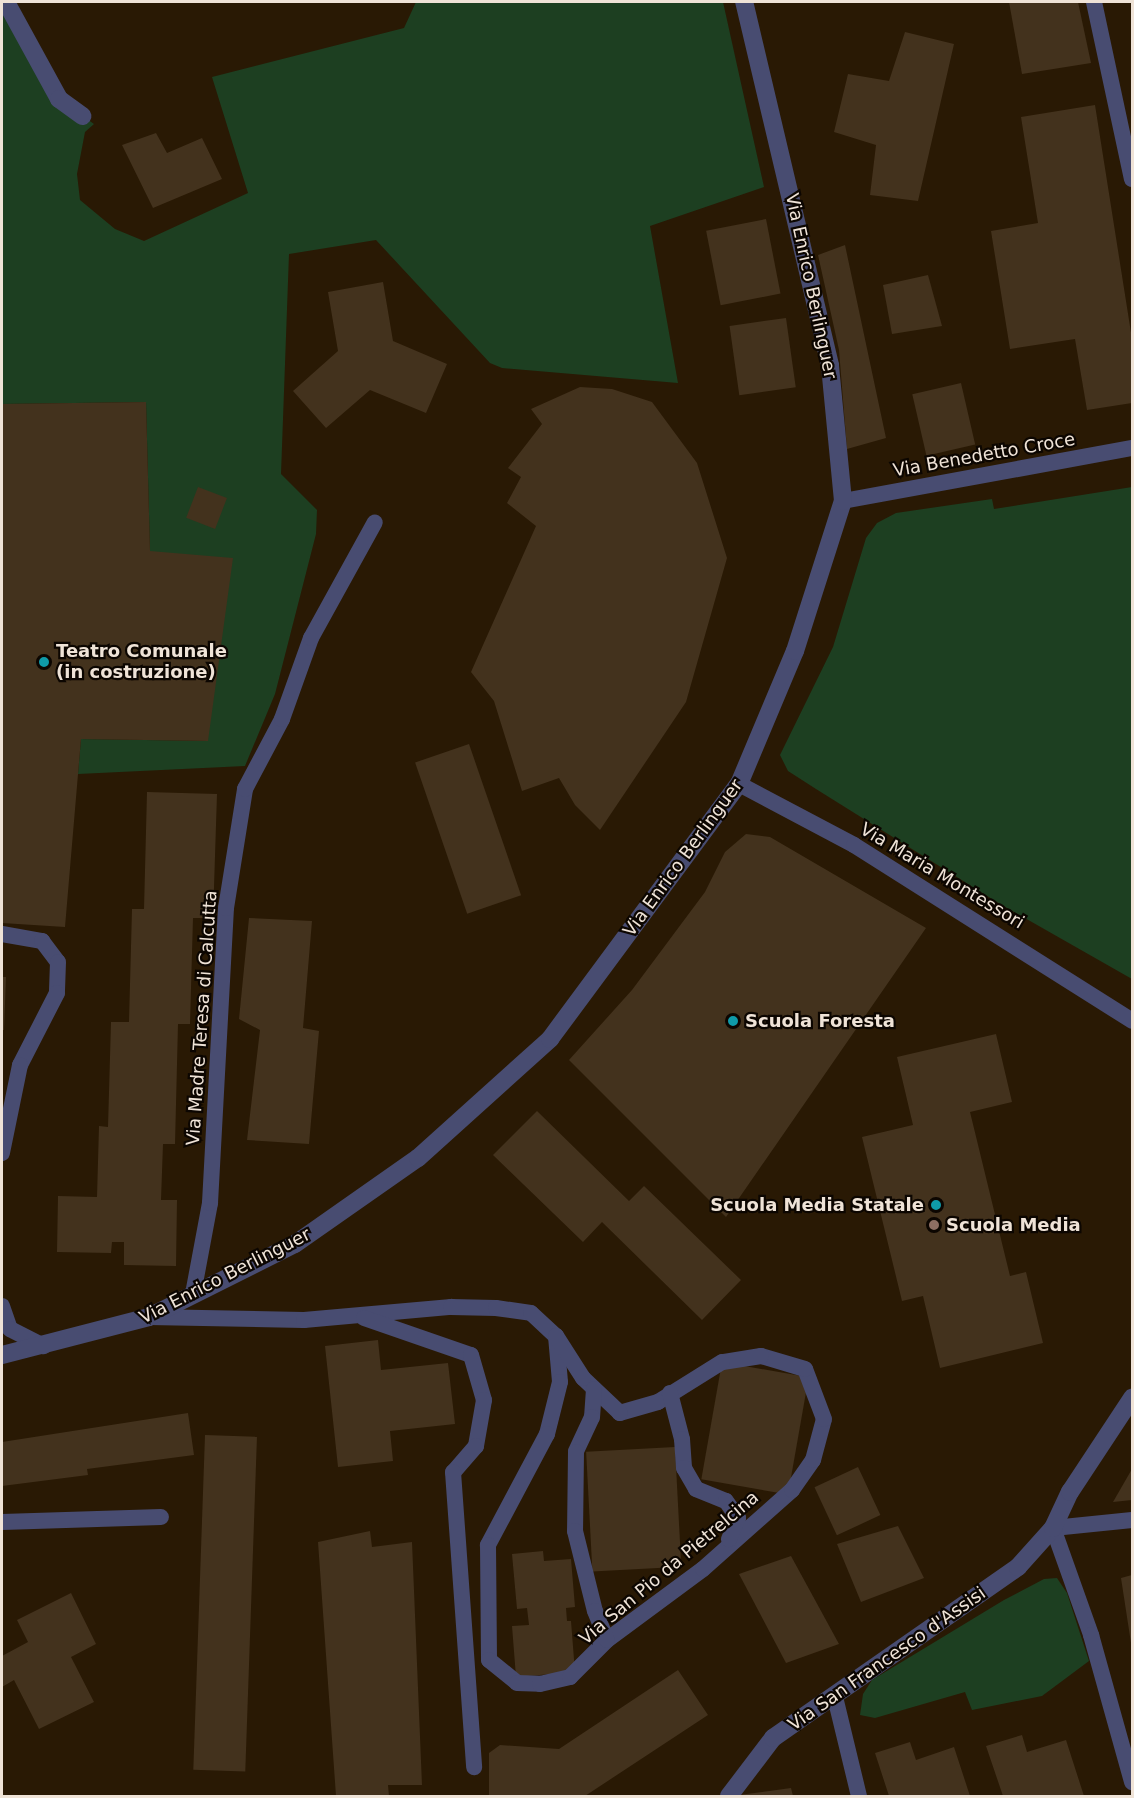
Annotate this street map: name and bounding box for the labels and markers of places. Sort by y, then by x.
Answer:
place label: Teatro Comunale (in costruzione) [56,641,227,684]
marker: Teatro Comunale (in costruzione) [37,655,51,669]
place label: Scuola Foresta [745,1010,895,1032]
marker: Scuola Foresta [726,1014,740,1028]
place label: Scuola Media Statale [710,1194,924,1216]
marker: Scuola Media Statale [929,1198,943,1212]
place label: Scuola Media [946,1214,1081,1236]
marker: Scuola Media [927,1218,941,1232]

